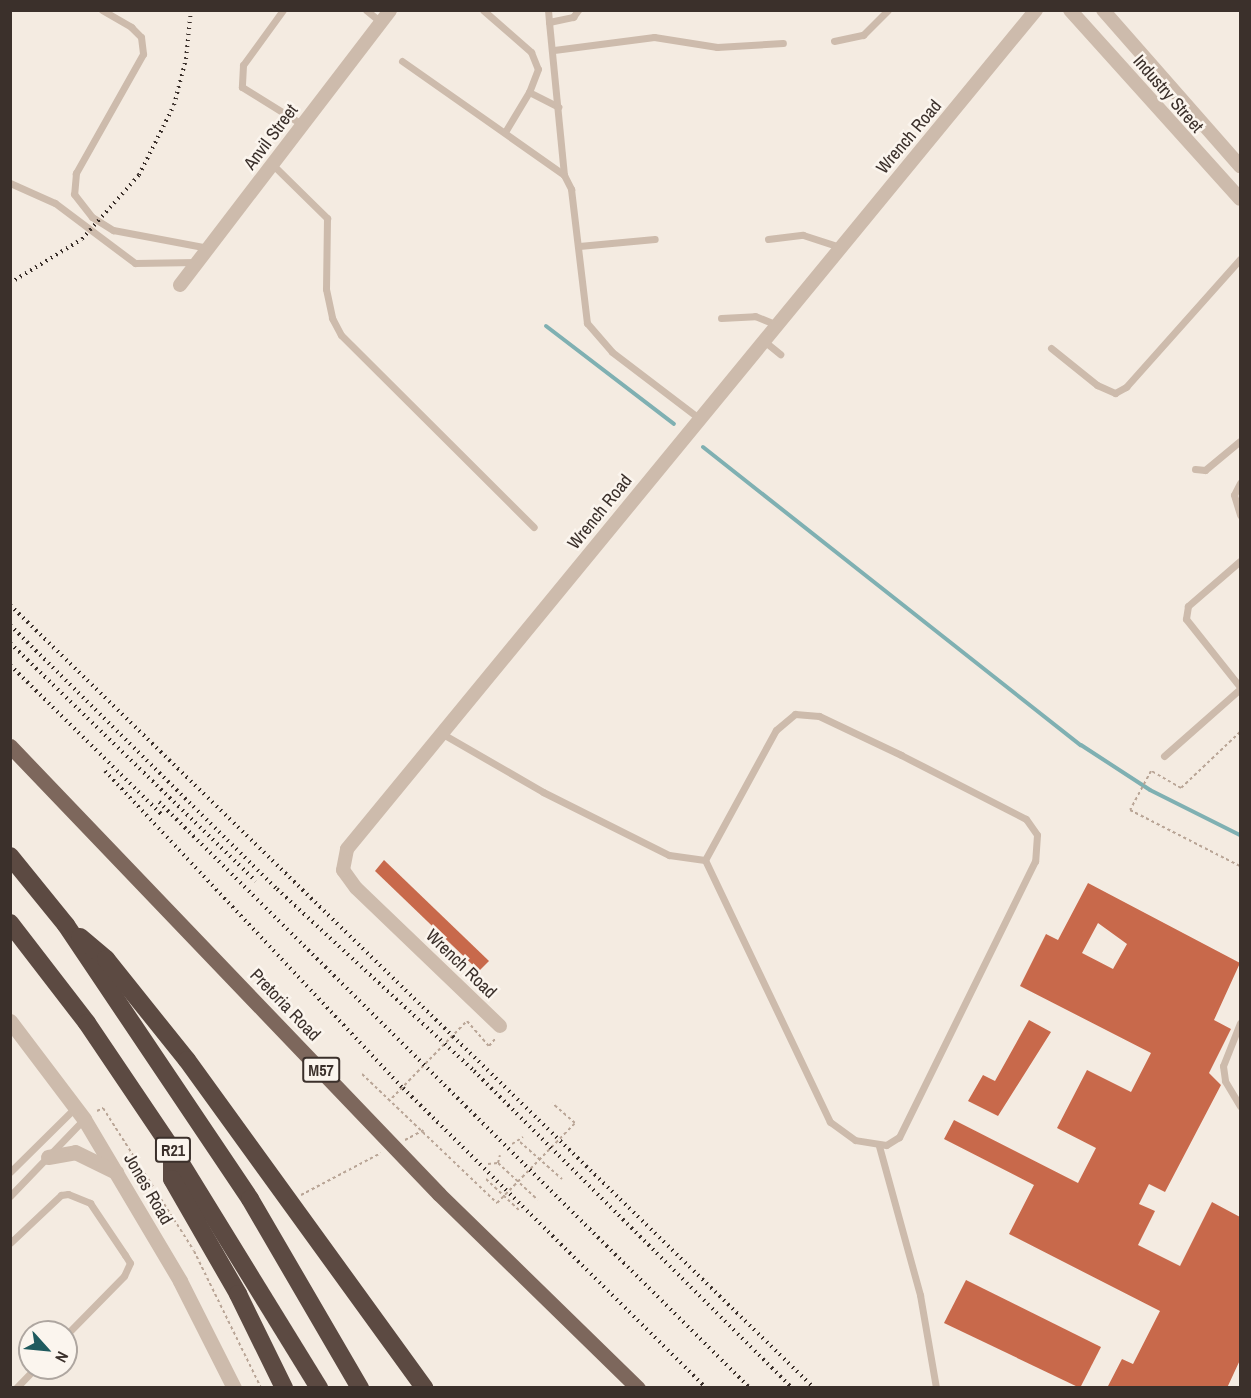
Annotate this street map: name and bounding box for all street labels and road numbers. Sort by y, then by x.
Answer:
street label: Industry Street [1128,51,1208,137]
street label: Wrench Road [872,96,946,178]
street label: Anvil Street [239,100,303,174]
street label: Wrench Road [563,470,637,554]
street label: Wrench Road [421,925,501,1003]
street label: Pretoria Road [245,964,325,1046]
road number: M57 [302,1057,340,1083]
road number: R21 [154,1137,192,1163]
street label: Jones Road [119,1149,177,1229]

